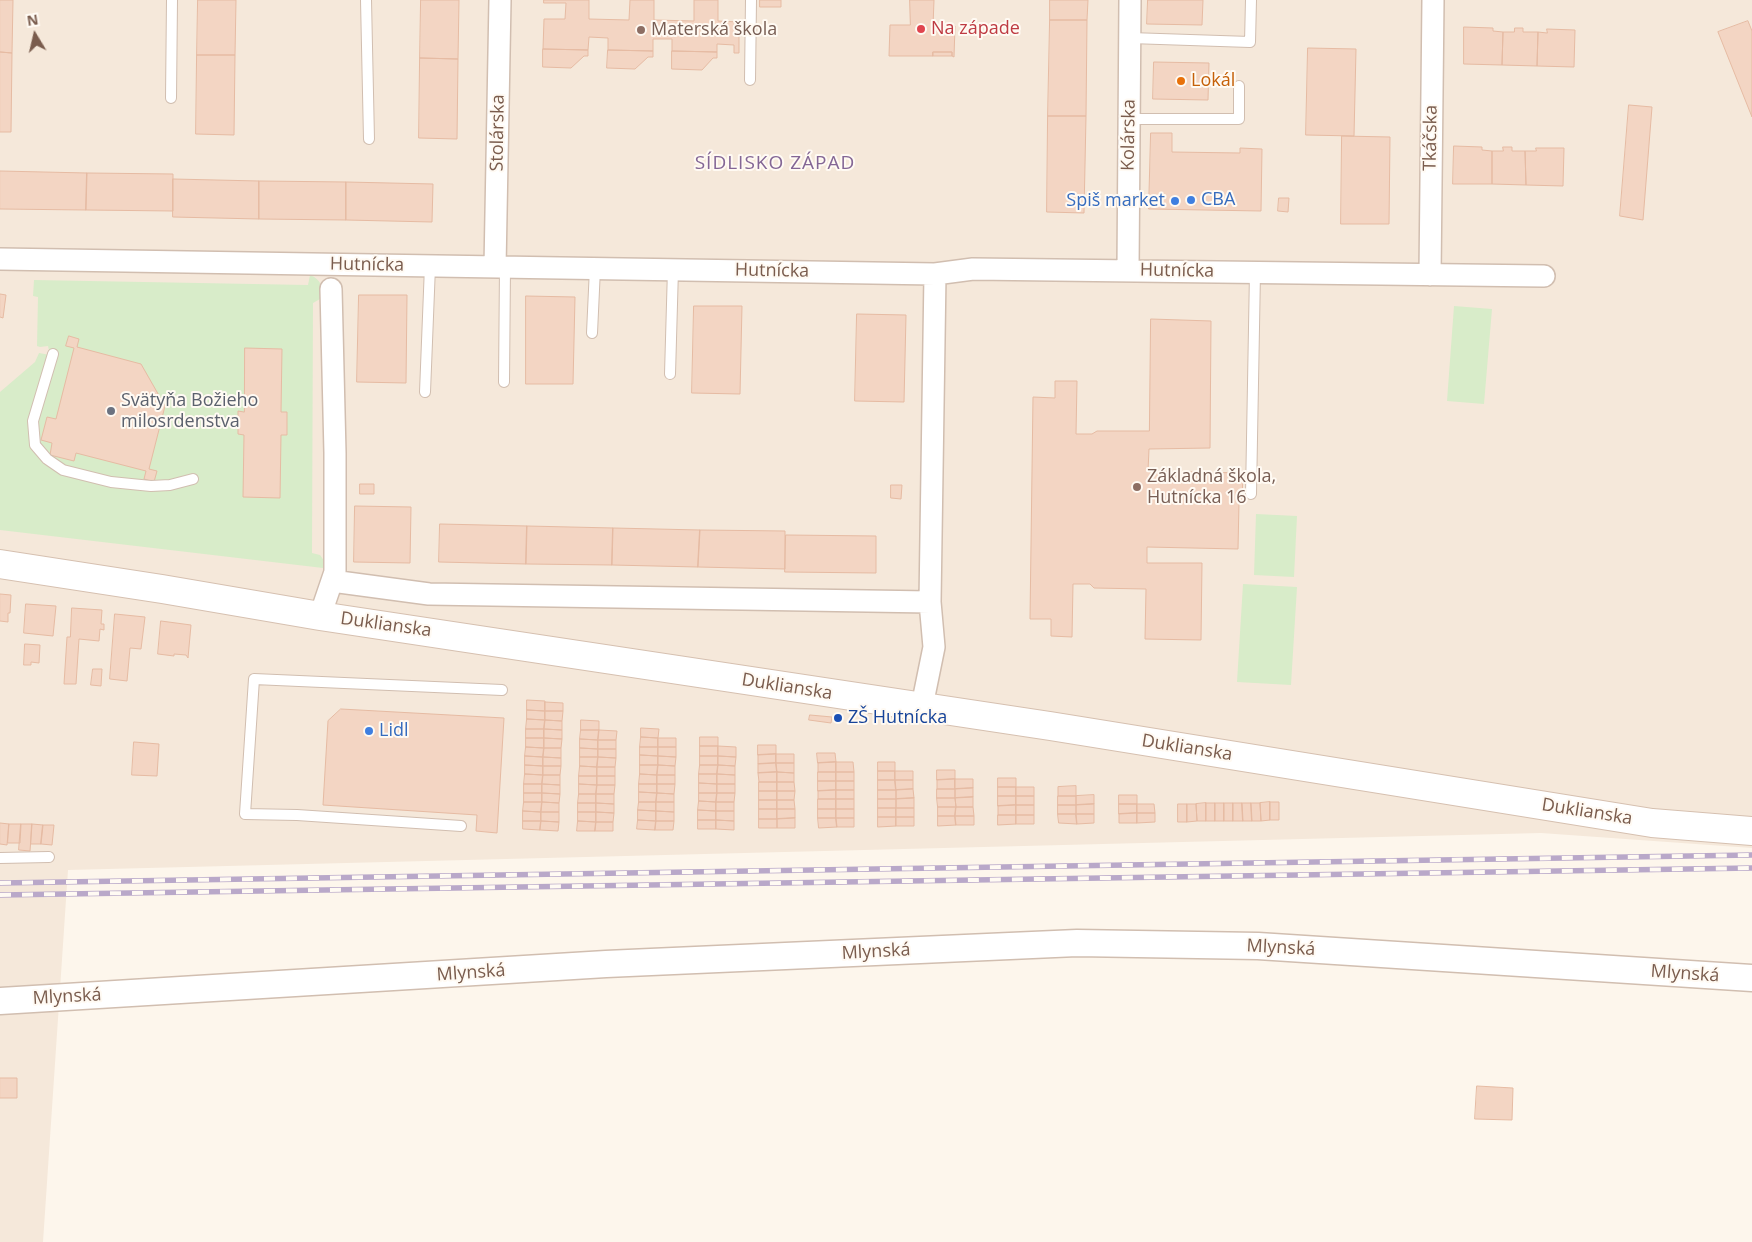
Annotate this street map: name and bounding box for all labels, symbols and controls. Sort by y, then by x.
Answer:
text: N [25,9,40,30]
north arrow [10,10,60,60]
place label: Na západe [931,18,1020,40]
place label: Materská škola [651,19,777,41]
marker: Na západe [915,23,927,35]
marker: Materská škola [635,24,647,36]
place label: Lokál [1191,70,1235,92]
marker: Lokál [1175,75,1187,87]
street label: Stolárska [487,94,509,172]
street label: Kolárska [1118,99,1140,171]
street label: Tkáčska [1420,105,1442,171]
district label: SÍDLISKO ZÁPAD [693,153,857,175]
place label: CBA [1201,189,1235,211]
place label: Spiš market [1066,190,1165,212]
marker: CBA [1185,194,1197,206]
marker: Spiš market [1169,195,1181,207]
street label: Hutnícka [330,254,404,276]
street label: Hutnícka [735,260,809,282]
street label: Hutnícka [1140,260,1214,282]
place label: Svätyňa Božieho milosrdenstva [121,390,258,432]
marker: Svätyňa Božieho milosrdenstva [105,405,117,417]
place label: Základná škola, Hutnícka 16 [1147,466,1276,508]
marker: Základná škola, Hutnícka 16 [1131,481,1143,493]
street label: Duklianska [339,608,433,642]
street label: Duklianska [740,669,834,705]
place label: ZŠ Hutnícka [848,707,947,729]
marker: ZŠ Hutnícka [832,712,844,724]
place label: Lidl [379,720,408,742]
marker: Lidl [363,725,375,737]
street label: Duklianska [1140,730,1234,766]
street label: Duklianska [1540,794,1634,830]
street label: Mlynská [1246,935,1316,961]
street label: Mlynská [841,939,911,965]
street label: Mlynská [436,960,506,986]
street label: Mlynská [1650,961,1720,987]
street label: Mlynská [32,984,102,1010]

